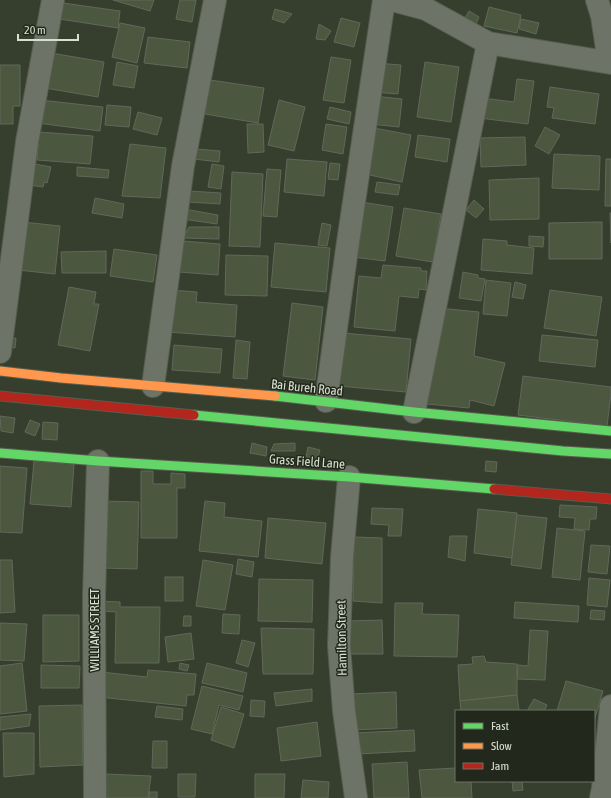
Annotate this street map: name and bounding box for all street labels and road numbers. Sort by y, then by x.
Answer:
street label: Bai Bureh Road [270,376,344,399]
street label: Grass Field Lane [268,451,346,472]
street label: WILLIAMS STREET [87,588,102,671]
street label: Hamilton Street [333,600,350,676]

